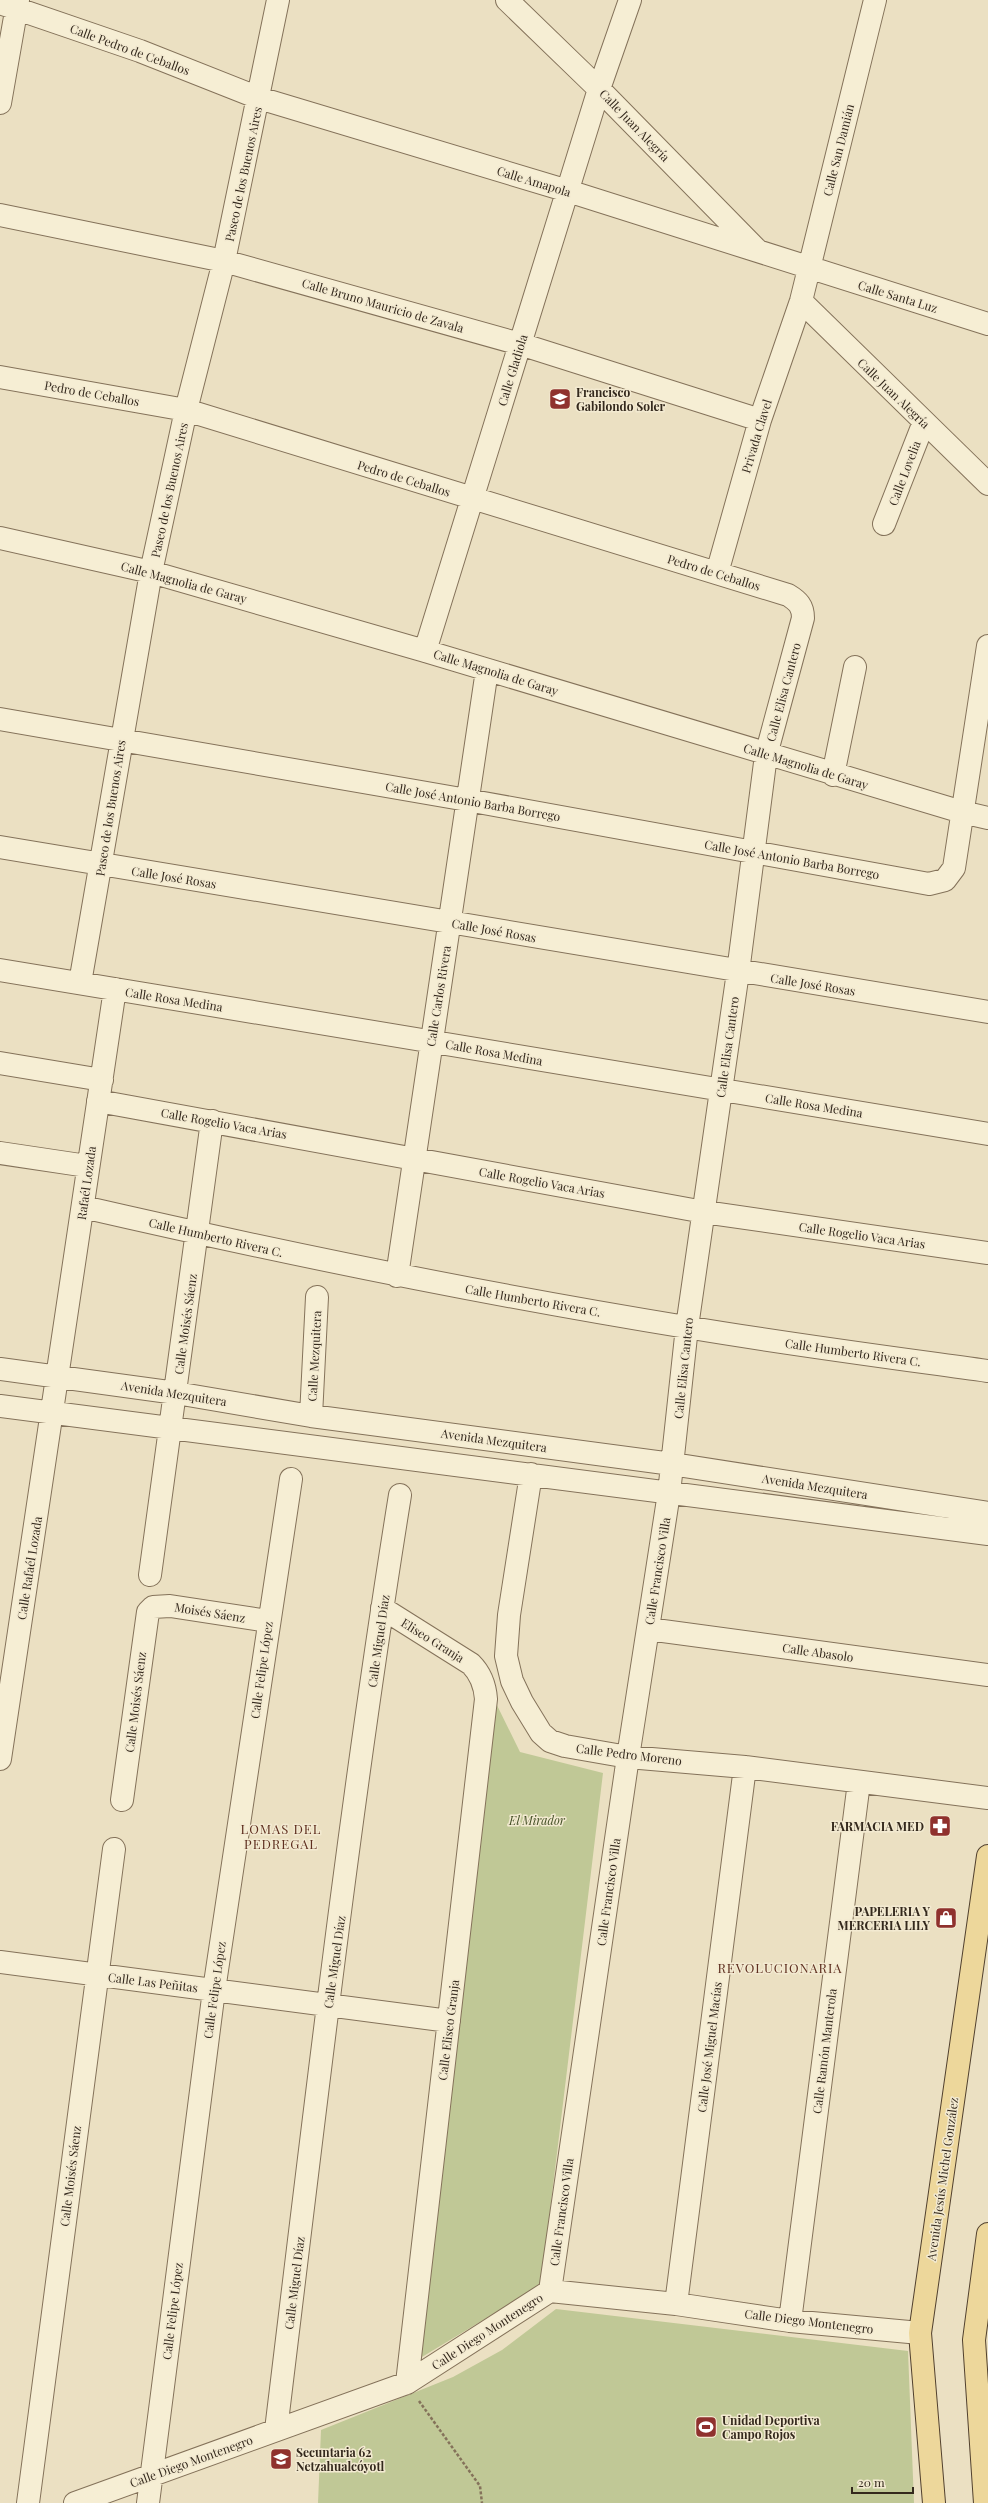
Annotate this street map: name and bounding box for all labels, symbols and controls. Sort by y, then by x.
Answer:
street label: Calle Pedro de Ceballos [68,20,192,78]
street label: Calle Juan Alegría [596,85,674,165]
street label: Calle San Damián [819,102,857,198]
street label: Paseo de los Buenos Aires [221,105,265,243]
street label: Calle Amapola [495,162,573,200]
street label: Calle Bruno Mauricio de Zavala [300,274,466,336]
street label: Calle Santa Luz [856,276,940,316]
street label: Calle Gladiola [494,332,530,408]
street label: Calle Juan Alegría [854,354,934,432]
street label: Pedro de Ceballos [43,377,141,409]
place label: Francisco Gabilondo Soler [576,384,666,414]
school or university icon: Francisco Gabilondo Soler [547,386,573,412]
street label: Privada Clavel [737,397,775,475]
street label: Paseo de los Buenos Aires [147,421,191,559]
street label: Calle Lovelia [884,438,924,508]
street label: Pedro de Ceballos [356,456,452,500]
street label: Pedro de Ceballos [666,550,762,594]
street label: Calle Magnolia de Garay [119,557,249,607]
street label: Calle Elisa Cantero [762,640,804,743]
street label: Calle Magnolia de Garay [432,645,560,699]
street label: Paseo de los Buenos Aires [91,739,129,877]
street label: Calle Magnolia de Garay [742,739,870,793]
street label: Calle José Antonio Barba Borrego [384,778,562,824]
street label: Calle José Antonio Barba Borrego [703,836,881,882]
street label: Calle José Rosas [130,862,218,892]
street label: Calle José Rosas [450,915,538,945]
street label: Calle Carlos Rivera [422,944,454,1048]
street label: Calle José Rosas [769,969,857,999]
street label: Calle Rosa Medina [124,983,224,1015]
street label: Calle Elisa Cantero [712,995,742,1099]
street label: Calle Rosa Medina [444,1036,544,1068]
street label: Calle Rosa Medina [764,1089,864,1121]
street label: Calle Rogelio Vaca Arias [160,1104,288,1142]
street label: Rafaél Lozada [73,1145,99,1221]
street label: Calle Rogelio Vaca Arias [478,1163,606,1201]
street label: Calle Humberto Rivera C. [147,1214,285,1260]
street label: Calle Rogelio Vaca Arias [798,1218,926,1252]
street label: Calle Moisés Sáenz [170,1272,200,1375]
street label: Calle Humberto Rivera C. [464,1280,602,1320]
street label: Calle Mezquitera [304,1310,324,1402]
street label: Calle Elisa Cantero [670,1316,696,1419]
street label: Calle Humberto Rivera C. [784,1335,922,1369]
street label: Avenida Mezquitera [119,1377,228,1409]
street label: Avenida Mezquitera [439,1425,548,1455]
street label: Avenida Mezquitera [760,1470,869,1502]
street label: Calle Rafaél Lozada [13,1515,45,1621]
street label: Calle Francisco Villa [641,1516,673,1626]
street label: Calle Miguel Díaz [364,1593,392,1689]
street label: Moisés Sáenz [173,1599,247,1626]
street label: Eliseo Granja [399,1614,468,1666]
street label: Calle Felipe López [246,1620,276,1720]
street label: Calle Abasolo [781,1639,855,1665]
street label: Calle Moisés Sáenz [121,1650,149,1753]
street label: Calle Pedro Moreno [575,1740,683,1768]
park label: El Mirador [508,1812,566,1828]
pharmacy icon: FARMACIA MED [927,1813,953,1839]
place label: FARMACIA MED [831,1818,924,1834]
district label: LOMAS DEL PEDREGAL [241,1820,321,1852]
street label: Calle Francisco Villa [593,1837,623,1947]
place label: PAPELERIA Y MERCERIA LILY [838,1903,931,1933]
shop icon: PAPELERIA Y MERCERIA LILY [933,1905,959,1931]
street label: Calle Miguel Díaz [320,1914,348,2010]
street label: Calle Felipe López [199,1940,229,2040]
district label: REVOLUCIONARIA [717,1959,843,1976]
street label: Calle Las Peñitas [107,1969,199,1995]
street label: Calle Eliseo Granja [434,1979,462,2081]
street label: Calle José Miguel Macías [693,1981,725,2113]
street label: Calle Ramón Manterola [808,1987,840,2115]
street label: Avenida Jesús Michel González [922,2096,961,2263]
street label: Calle Moisés Sáenz [56,2124,84,2227]
street label: Calle Francisco Villa [546,2157,576,2267]
street label: Calle Miguel Díaz [280,2235,308,2330]
street label: Calle Felipe López [158,2261,186,2361]
street label: Calle Diego Montenegro [428,2289,546,2373]
street label: Calle Diego Montenegro [744,2305,875,2337]
place label: Unidad Deportiva Campo Rojos [722,2412,820,2442]
sports icon: Unidad Deportiva Campo Rojos [693,2414,719,2440]
street label: Calle Diego Montenegro [127,2431,255,2491]
place label: Secuntaria 62 Netzahualcóyotl [296,2444,385,2474]
school or university icon: Secuntaria 62 Netzahualcóyotl [268,2446,294,2472]
scale bar [852,2469,913,2495]
text: 20 m [858,2474,885,2490]

